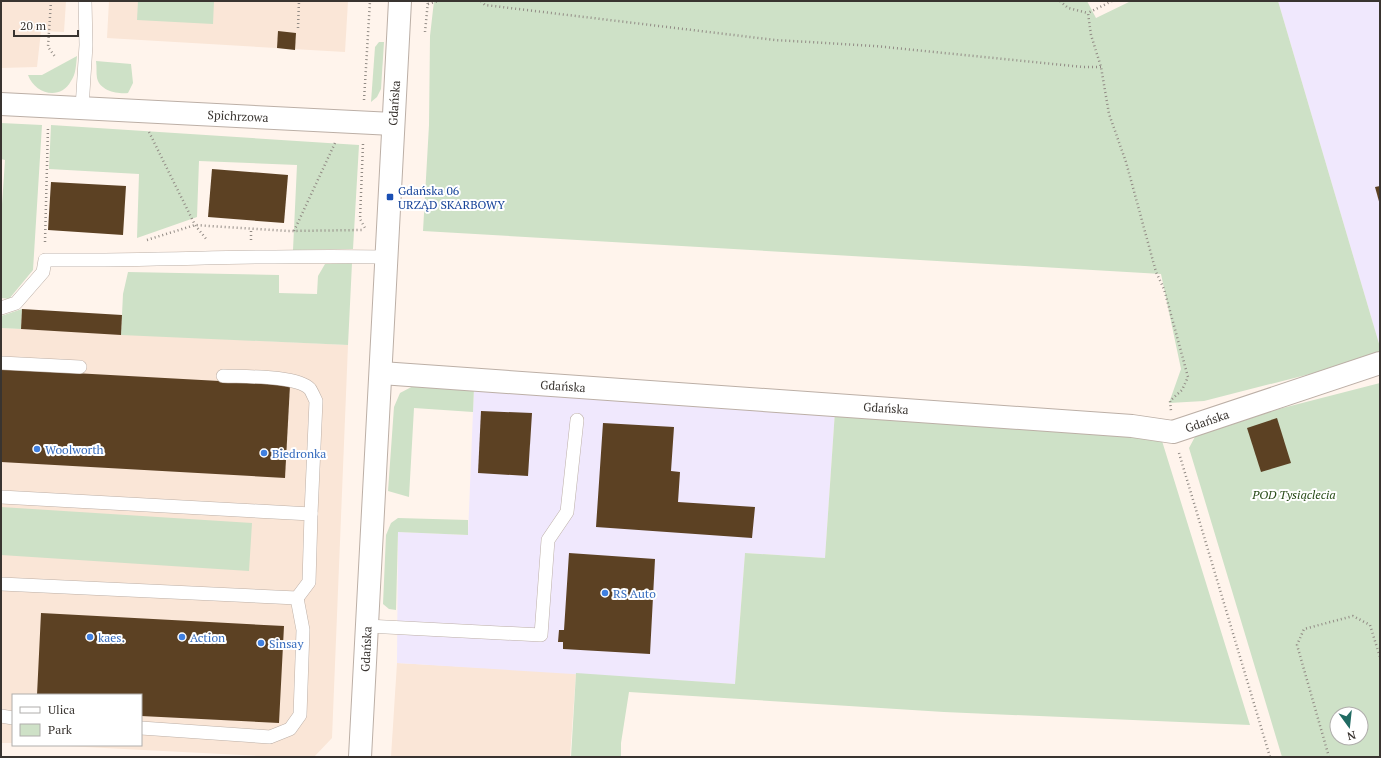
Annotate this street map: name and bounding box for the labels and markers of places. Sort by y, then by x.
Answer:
place label: Gdańska 06 URZĄD SKARBOWY [398,183,505,212]
marker: Gdańska 06 URZĄD SKARBOWY [385,192,395,202]
place label: Woolworth [45,442,104,457]
marker: Woolworth [32,444,42,454]
place label: Biedronka [272,446,326,461]
marker: Biedronka [259,448,269,458]
place label: RS Auto [613,586,656,601]
marker: RS Auto [600,588,610,598]
place label: kaes. [98,630,125,645]
place label: Action [190,630,225,645]
marker: kaes. [85,632,95,642]
marker: Action [177,632,187,642]
place label: Sinsay [269,636,304,651]
marker: Sinsay [256,638,266,648]

